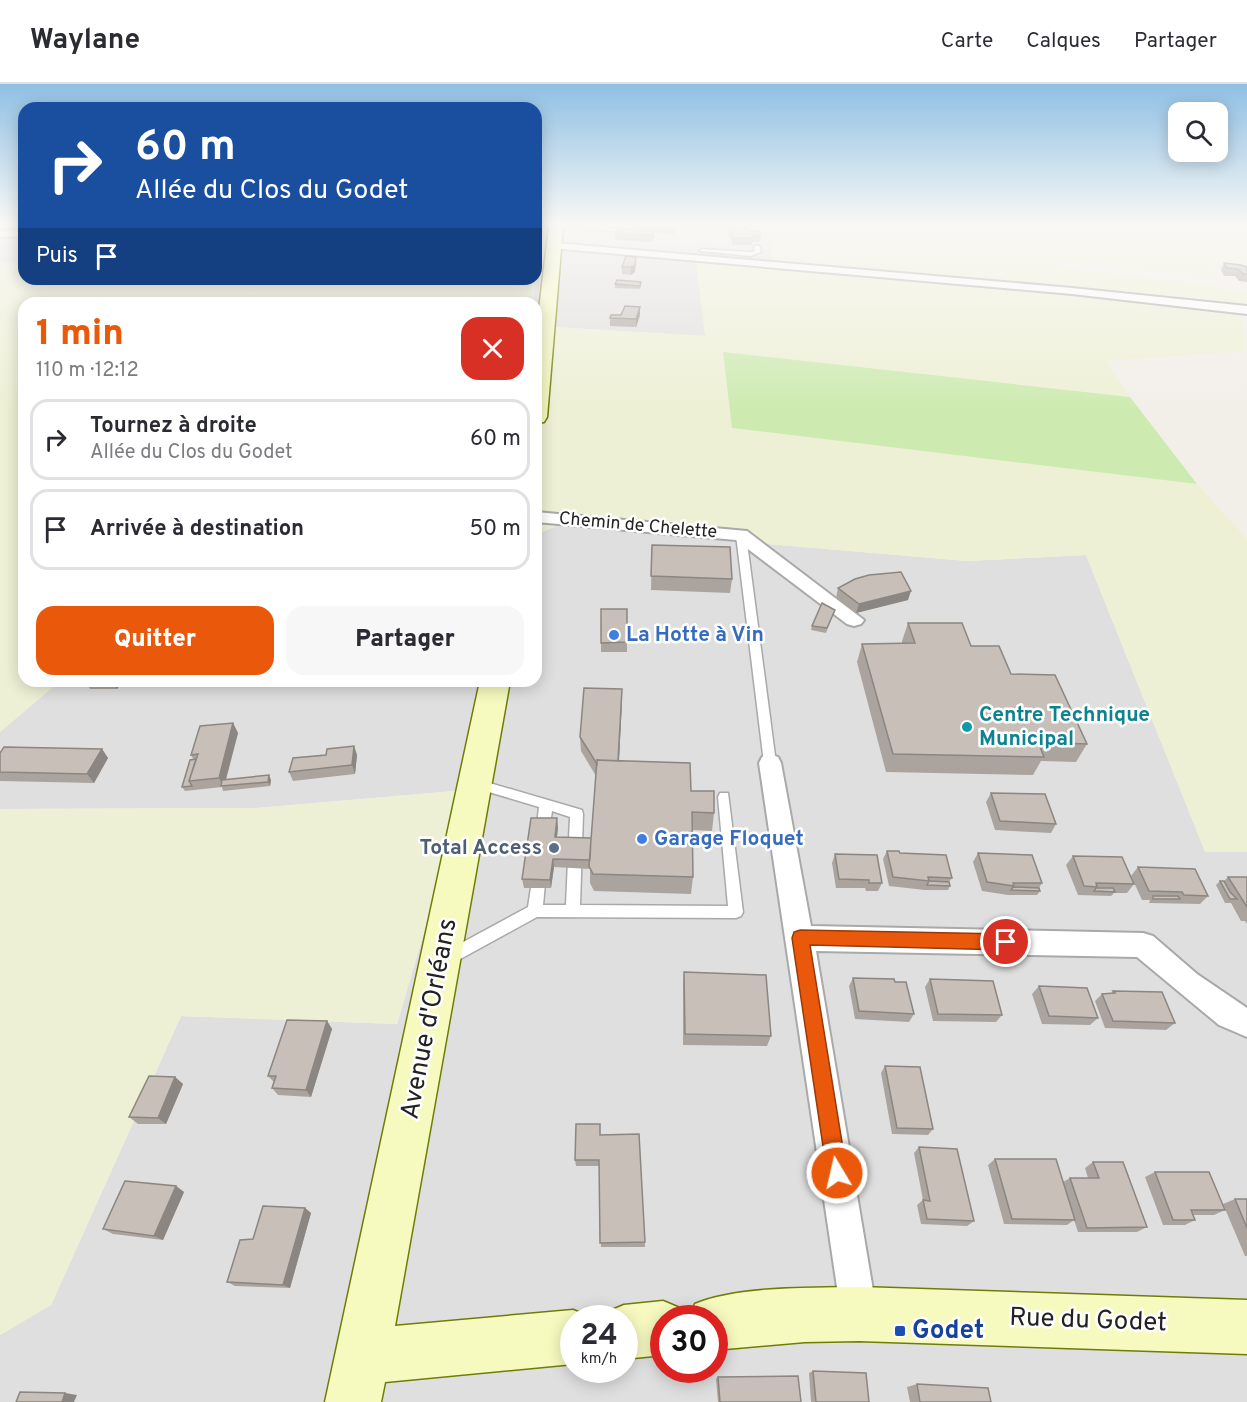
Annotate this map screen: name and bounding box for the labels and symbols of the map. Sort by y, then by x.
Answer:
street label: Chemin de Chelette [558,508,718,544]
place label: La Hotte à Vin [626,622,764,649]
marker: La Hotte à Vin [607,628,621,642]
place label: Centre Technique Municipal [979,702,1150,753]
marker: Centre Technique Municipal [960,720,974,734]
place label: Garage Floquet [654,826,804,853]
marker: Garage Floquet [635,832,649,846]
place label: Total Access [419,835,542,862]
marker: Total Access [547,841,561,855]
street label: Avenue d'Orléans [394,916,466,1122]
pin [980,916,1031,967]
position arrow [805,1141,869,1205]
street label: Rue du Godet [1009,1302,1167,1340]
speed limit sign: 30 [650,1305,728,1383]
place label: Godet [912,1315,984,1348]
marker: Godet [893,1324,907,1338]

